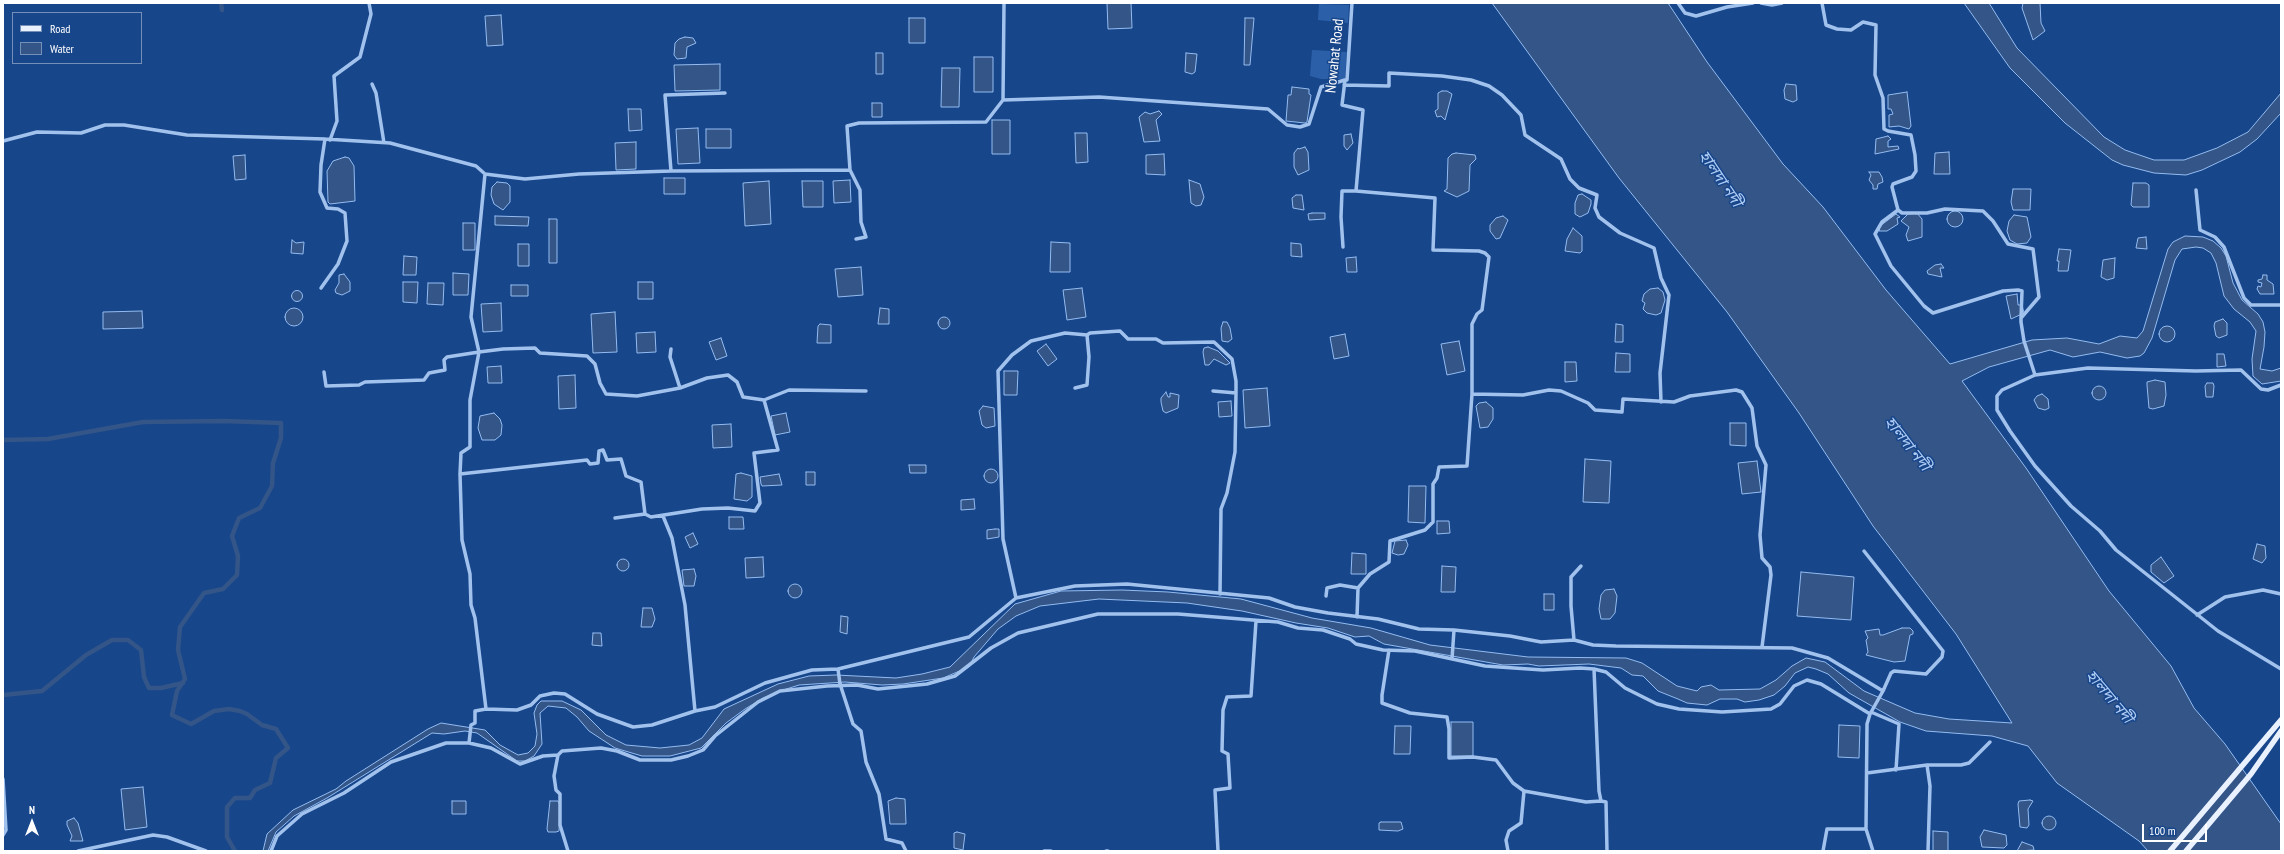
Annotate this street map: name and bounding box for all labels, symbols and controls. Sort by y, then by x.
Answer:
legend [12,12,142,64]
street label: Nowahat Road [1322,18,1348,94]
text: Road [50,21,70,36]
text: Water [50,41,74,56]
water label: হালদা নদী [1694,147,1746,211]
water label: হালদা নদী [1880,413,1934,475]
water label: হালদা নদী [2081,666,2137,728]
north arrow [12,802,52,842]
text: N [29,803,35,817]
scale bar [2144,816,2209,842]
text: 100 m [2149,823,2176,838]

